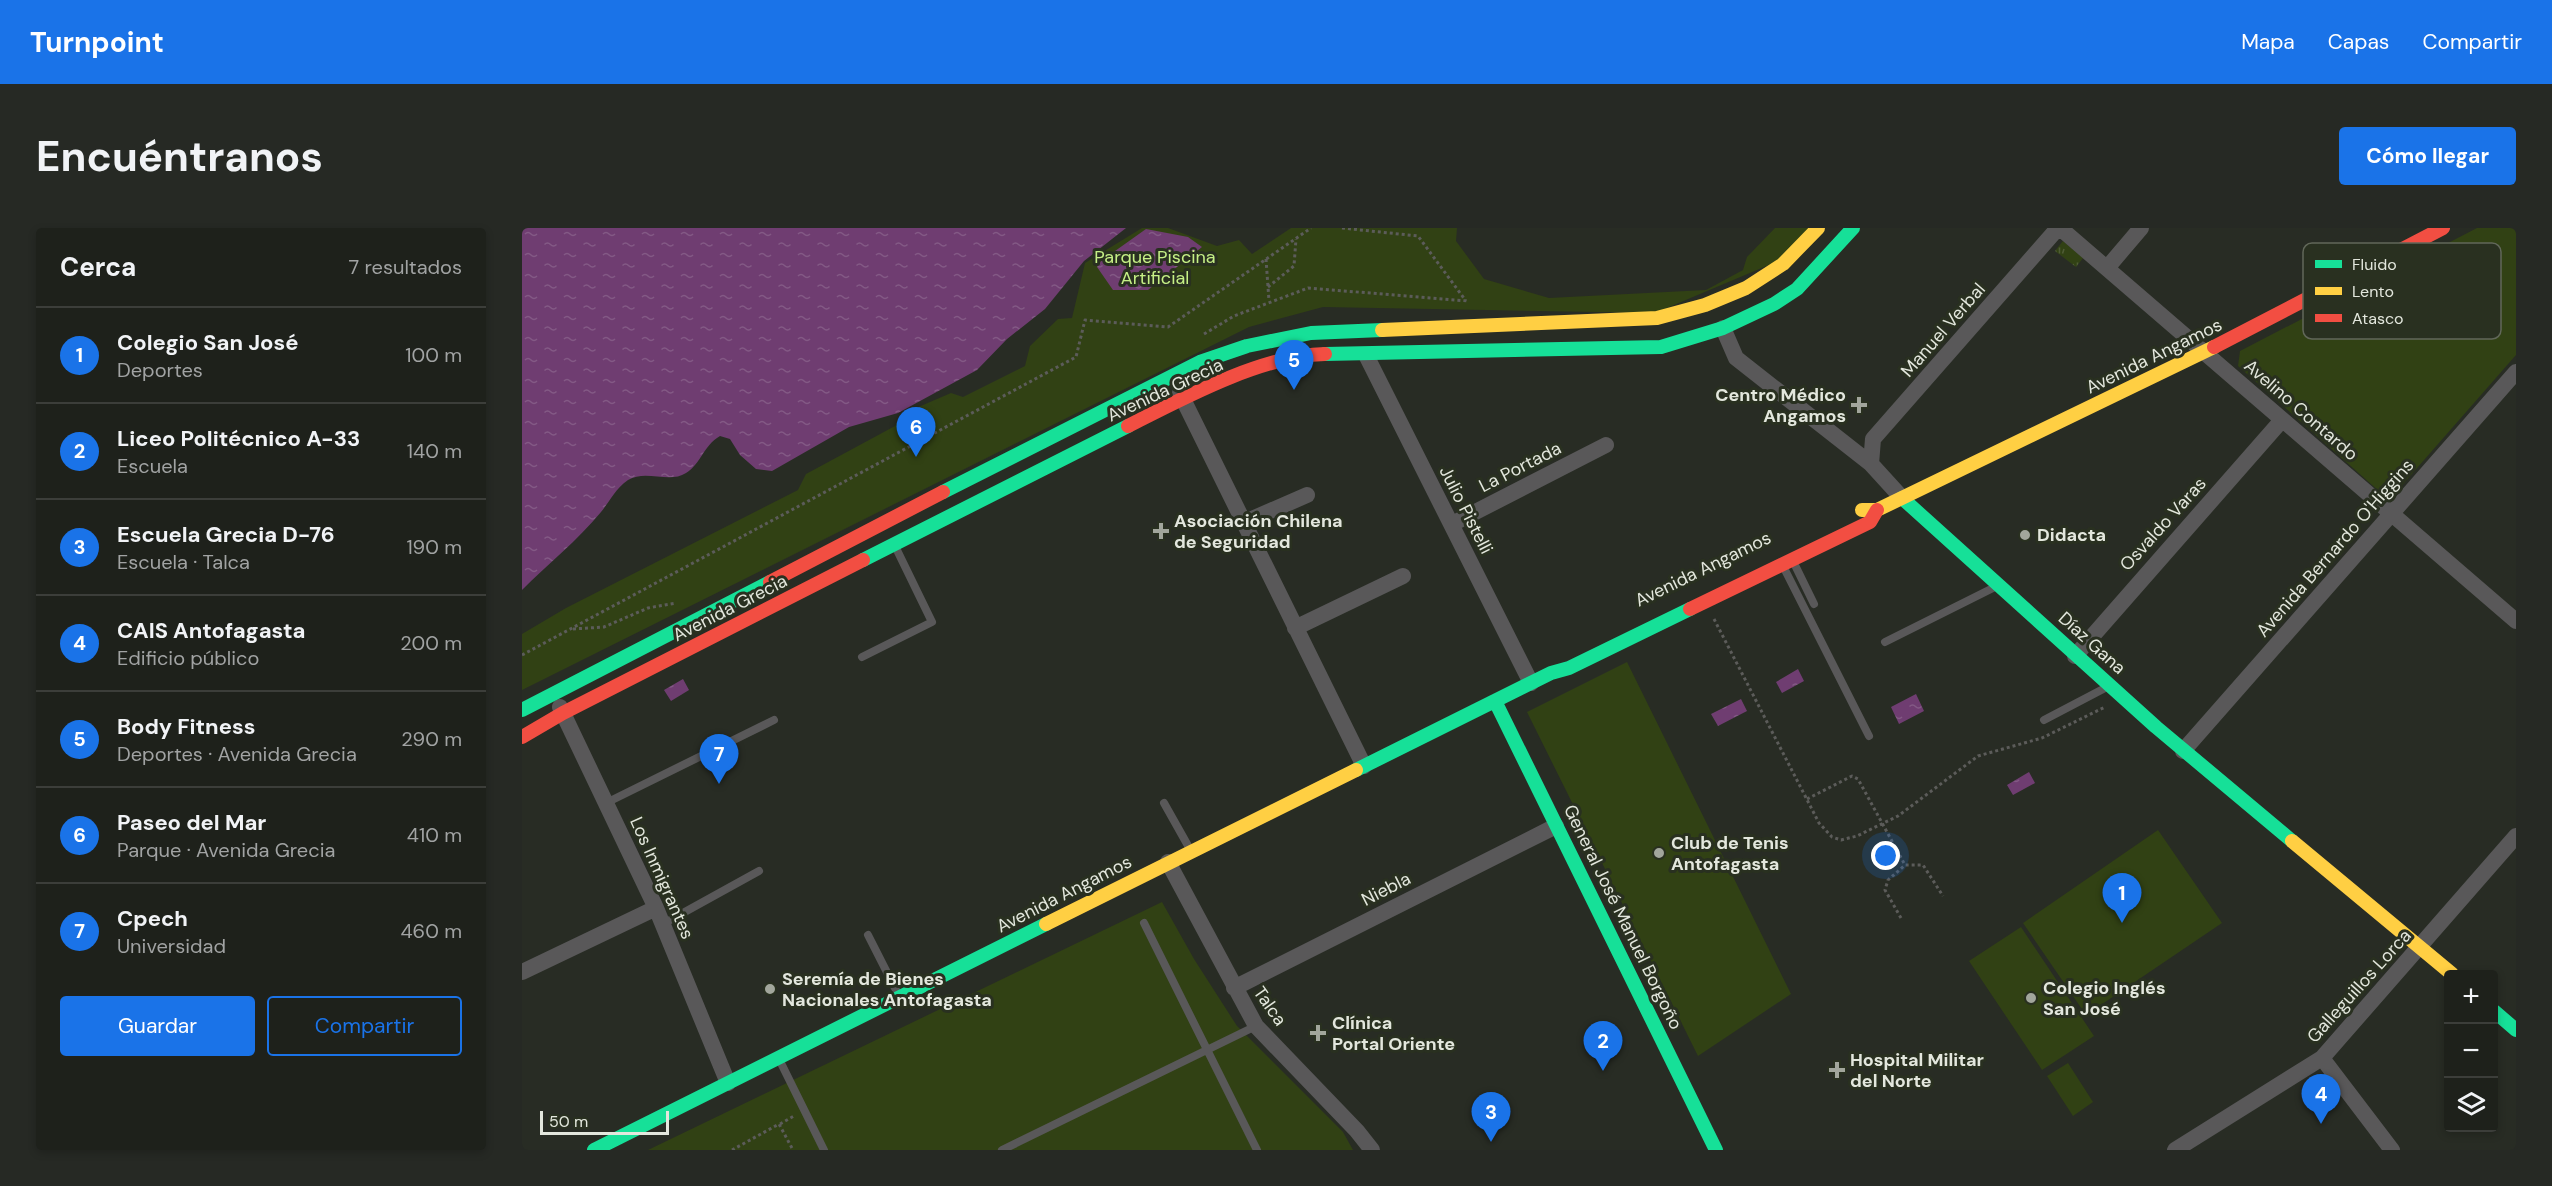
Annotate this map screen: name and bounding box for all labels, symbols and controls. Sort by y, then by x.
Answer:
text: Turnpoint [30,24,164,61]
text: Mapa [2241,28,2295,56]
text: Capas [2328,28,2389,56]
text: Compartir [2422,28,2522,56]
button: Cómo llegar [2339,127,2516,185]
text: Encuéntranos [36,129,323,184]
legend [2303,243,2501,339]
park label: Parque Piscina Artificial [1094,245,1216,290]
text: Cerca [60,250,136,284]
text: 7 resultados [349,254,462,280]
text: Fluido [2352,254,2397,275]
street label: Manuel Verbal [1895,278,1991,382]
text: Lento [2352,281,2394,302]
text: Atasco [2352,308,2404,329]
street label: Avenida Angamos [2082,313,2226,399]
text: Colegio San José [117,328,298,357]
pin: 5 [1274,340,1314,390]
text: 1 [76,342,83,368]
text: 100 m [405,342,462,368]
street label: Avenida Grecia [1103,353,1227,427]
street label: Avelino Contardo [2239,354,2363,466]
text: Deportes [117,357,203,383]
place label: Centro Médico Angamos [1715,383,1846,428]
marker: Centro Médico Angamos [1850,396,1868,414]
pin: 6 [896,408,936,457]
text: Liceo Politécnico A-33 [117,424,360,453]
street label: La Portada [1475,436,1565,498]
text: 2 [74,438,85,464]
text: 140 m [407,438,462,464]
text: Escuela [117,453,188,479]
street label: Avenida Bernardo O'Higgins [2251,454,2419,642]
street label: Julio Pistelli [1434,462,1498,558]
street label: Osvaldo Varas [2114,472,2212,576]
place label: Asociación Chilena de Seguridad [1174,509,1343,554]
text: Escuela Grecia D-76 [117,520,335,549]
marker: Asociación Chilena de Seguridad [1152,522,1170,540]
place label: Didacta [2037,523,2106,547]
street label: Avenida Angamos [1631,526,1775,612]
marker: Didacta [2018,528,2032,542]
text: 3 [73,534,86,560]
text: 190 m [406,534,462,560]
text: Escuela · Talca [117,549,250,575]
street label: Avenida Grecia [669,569,791,647]
street label: Díaz Gana [2053,606,2131,680]
text: CAIS Antofagasta [117,616,305,645]
text: 4 [73,630,86,656]
text: 200 m [400,630,462,656]
text: Edificio público [117,645,259,671]
text: Body Fitness [117,712,255,741]
text: 5 [73,726,86,752]
text: 290 m [401,726,462,752]
pin: 7 [700,734,738,784]
text: Deportes · Avenida Grecia [117,741,357,767]
street label: General José Manuel Borgoño [1558,801,1688,1033]
text: Paseo del Mar [117,808,266,837]
street label: Los Inmigrantes [624,813,700,943]
text: 6 [73,822,86,848]
text: 410 m [407,822,462,848]
place label: Club de Tenis Antofagasta [1671,831,1789,876]
text: Parque · Avenida Grecia [117,837,335,863]
your location [1871,841,1900,870]
marker: Club de Tenis Antofagasta [1652,846,1666,860]
street label: Avenida Angamos [992,850,1136,938]
street label: Niebla [1357,866,1415,912]
pin: 1 [2102,874,2142,923]
text: Cpech [117,904,188,933]
text: 7 [74,918,85,944]
text: 460 m [400,918,462,944]
street label: Galleguillos Lorca [2302,924,2416,1048]
text: Universidad [117,933,226,959]
place label: Seremía de Bienes Nacionales Antofagasta [782,967,992,1012]
map controls [2444,970,2498,1132]
button: + [2444,970,2498,1024]
place label: Colegio Inglés San José [2043,976,2166,1021]
marker: Seremía de Bienes Nacionales Antofagasta [763,982,777,996]
street label: Talca [1248,982,1292,1030]
marker: Colegio Inglés San José [2024,991,2038,1005]
button: Guardar [60,996,255,1056]
button: Compartir [267,996,462,1056]
place label: Clínica Portal Oriente [1332,1011,1455,1056]
pin: 2 [1584,1022,1622,1071]
marker: Clínica Portal Oriente [1309,1024,1327,1042]
button: − [2444,1024,2498,1078]
place label: Hospital Militar del Norte [1850,1048,1984,1093]
marker: Hospital Militar del Norte [1828,1061,1846,1079]
pin: 4 [2302,1074,2340,1124]
button: layers [2444,1078,2498,1132]
pin: 3 [1472,1092,1510,1142]
scale bar [540,1108,669,1136]
text: 50 m [549,1111,588,1132]

